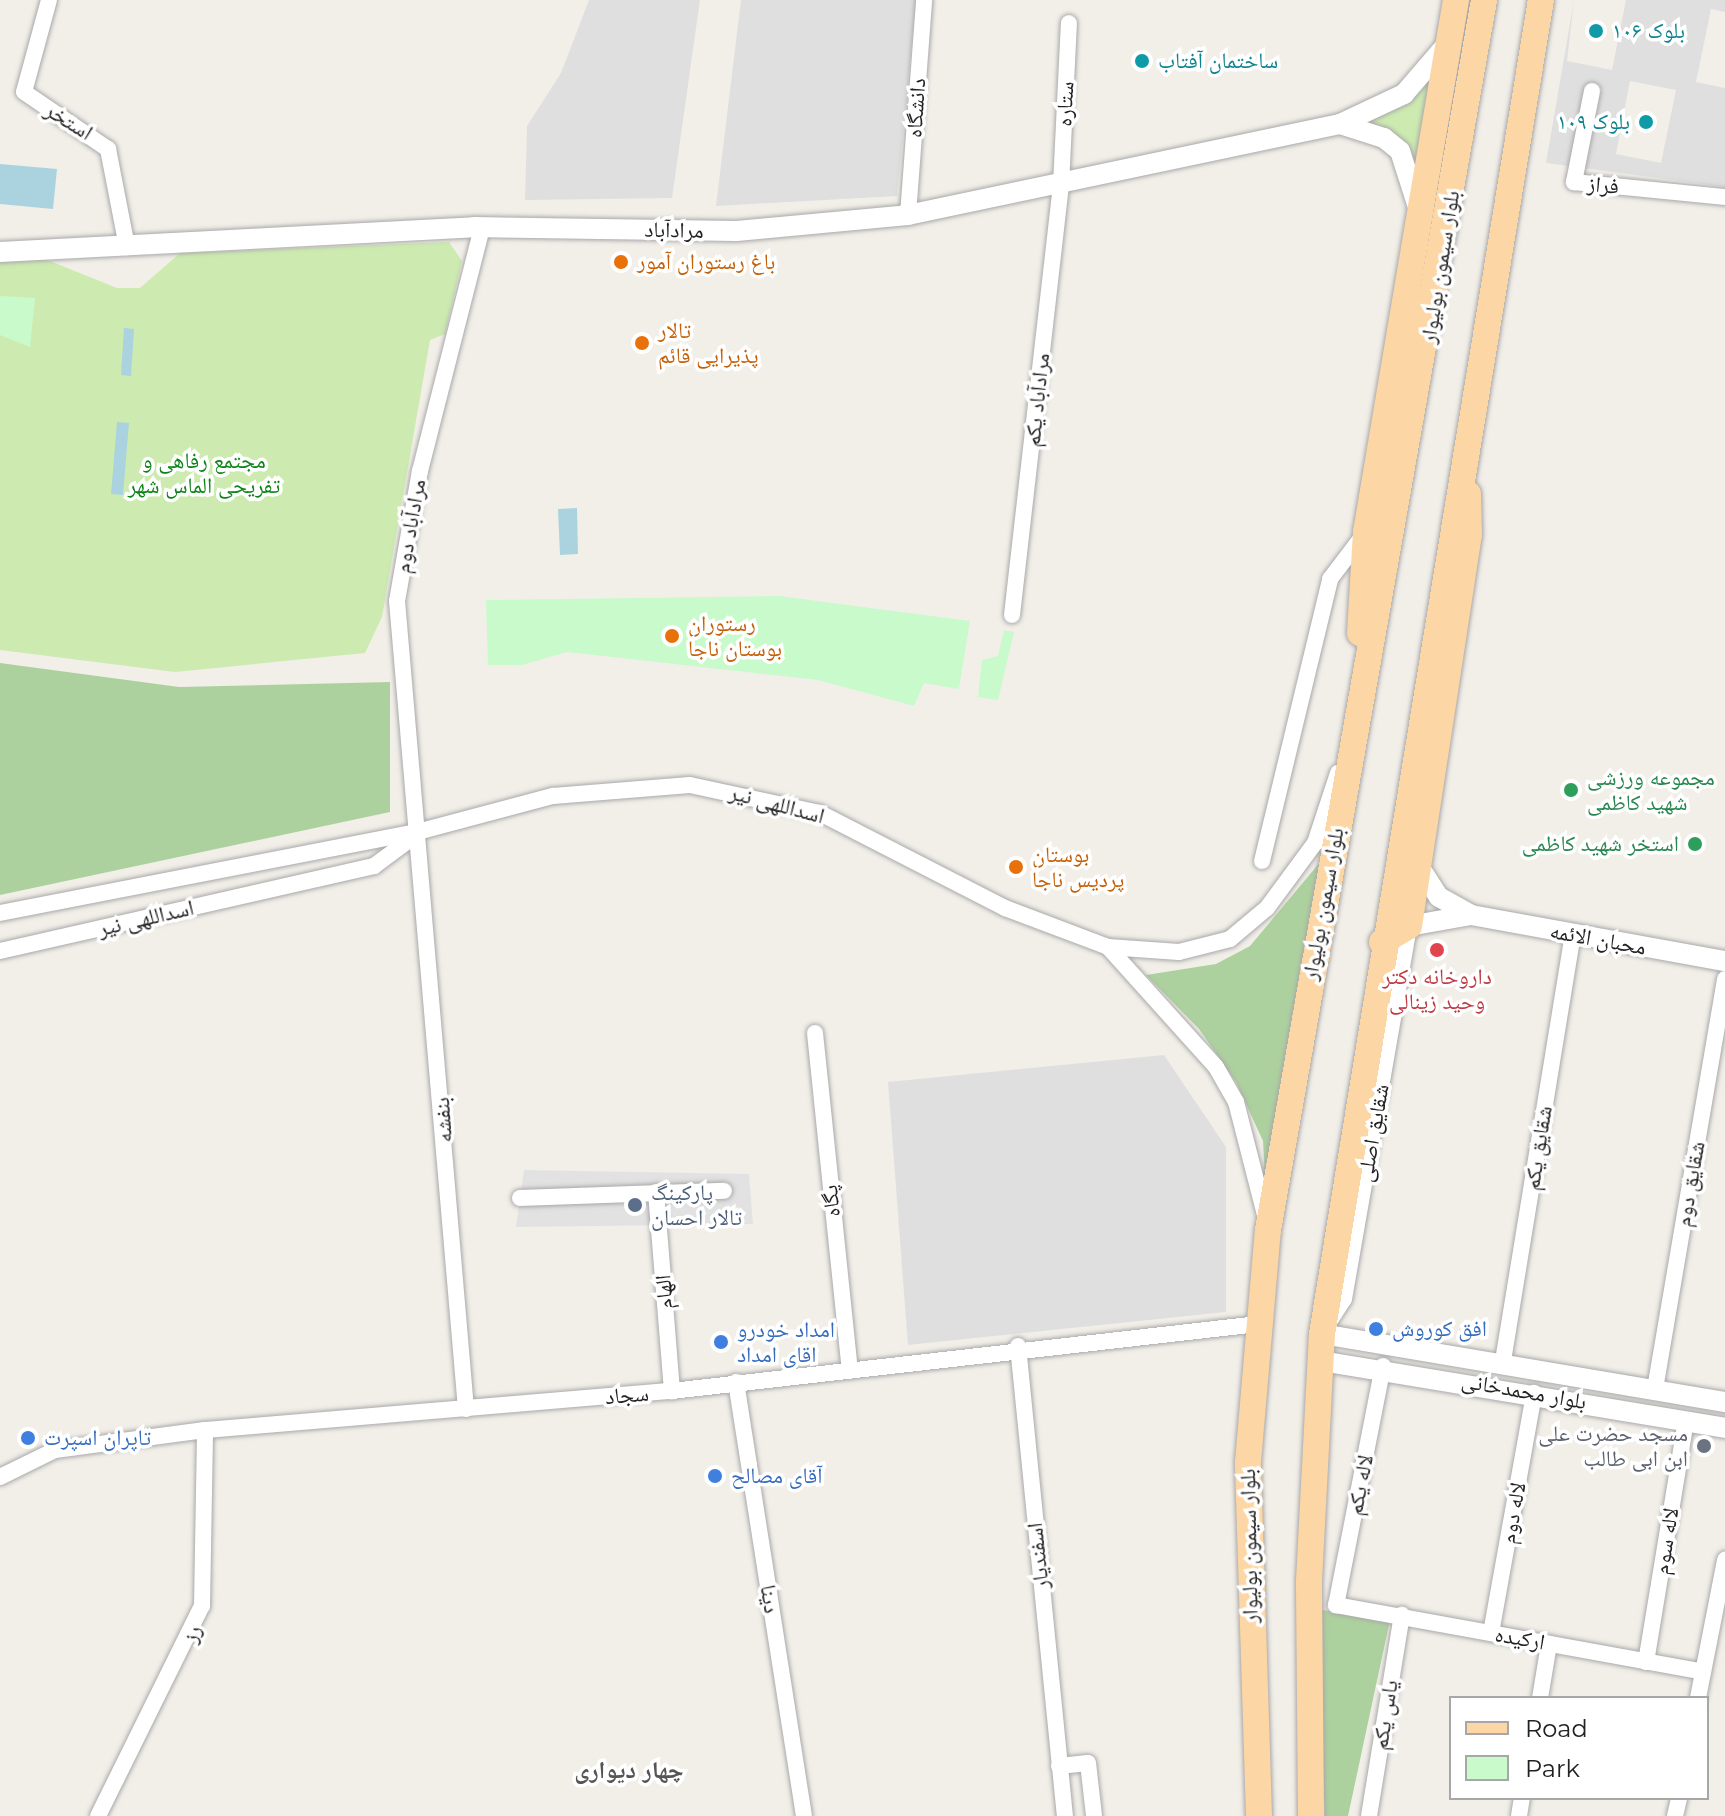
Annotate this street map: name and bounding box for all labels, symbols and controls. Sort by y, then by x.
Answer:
place label: بلوک ۱۰۶ [1612,18,1685,44]
marker: بلوک ۱۰۶ [1587,22,1605,40]
place label: ساختمان آفتاب [1158,48,1278,74]
marker: ساختمان آفتاب [1133,52,1151,70]
street label: دانشگاه [901,77,931,139]
street label: ستاره [1051,81,1079,127]
street label: استخر [40,96,98,146]
place label: بلوک ۱۰۹ [1557,109,1630,135]
marker: بلوک ۱۰۹ [1637,113,1655,131]
street label: فراز [1586,170,1620,200]
street label: بلوار سیمون بولیوار [1415,189,1465,345]
street label: مرادآباد [644,216,704,244]
place label: باغ رستوران آمور [637,249,775,275]
marker: باغ رستوران آمور [612,253,630,271]
place label: تالار پذیرایی قائم [658,317,759,368]
marker: تالار پذیرایی قائم [633,334,651,352]
street label: مرادآباد یکم [1019,352,1055,448]
park label: مجتمع رفاهی و تفریحی الماس شهر [128,447,280,498]
street label: مرادآباد دوم [389,477,431,575]
place label: رستوران بوستان ناجا [688,610,782,662]
marker: رستوران بوستان ناجا [663,627,681,645]
place label: مجموعه ورزشی شهید کاظمی [1587,764,1715,816]
street label: اسداللهی نیر [726,779,828,829]
marker: مجموعه ورزشی شهید کاظمی [1562,781,1580,799]
street label: بلوار سیمون بولیوار [1297,826,1349,982]
place label: استخر شهید کاظمی [1522,831,1679,857]
marker: استخر شهید کاظمی [1686,835,1704,853]
place label: بوستان پردیس ناجا [1032,841,1124,892]
marker: بوستان پردیس ناجا [1007,858,1025,876]
street label: اسداللهی نیر [96,894,196,942]
street label: محبان الائمه [1548,918,1648,960]
marker: داروخانه دکتر وحید زینالی [1428,941,1446,959]
place label: داروخانه دکتر وحید زینالی [1382,963,1492,1014]
street label: شقایق اصلی [1351,1082,1395,1184]
street label: بنفشه [428,1096,458,1144]
street label: شقایق یکم [1518,1104,1558,1192]
street label: شقایق دوم [1670,1139,1710,1229]
place label: پارکینگ تالار احسان [651,1179,742,1230]
street label: پگاه [816,1184,846,1218]
marker: پارکینگ تالار احسان [626,1196,644,1214]
street label: الهام [650,1274,678,1310]
place label: امداد خودرو اقای امداد [737,1316,835,1368]
place label: افق کوروش [1392,1316,1487,1342]
marker: افق کوروش [1367,1320,1385,1338]
marker: امداد خودرو اقای امداد [712,1333,730,1351]
street label: بلوار محمدخانی [1460,1367,1588,1415]
street label: سجاد [604,1380,650,1410]
place label: مسجد حضرت علی ابن ابی طالب [1538,1420,1688,1472]
place label: تاپران اسپرت [44,1425,151,1451]
marker: تاپران اسپرت [19,1429,37,1447]
marker: مسجد حضرت علی ابن ابی طالب [1695,1437,1713,1455]
street label: لاله یکم [1341,1453,1379,1517]
place label: آقای مصالح [731,1463,822,1489]
marker: آقای مصالح [706,1467,724,1485]
street label: بلوار سیمون بولیوار [1234,1468,1264,1624]
street label: لاله دوم [1495,1480,1531,1546]
street label: لاله سوم [1648,1506,1684,1576]
street label: اسفندیار [1021,1521,1055,1591]
street label: دینا [755,1583,785,1615]
street label: ارکیده [1493,1621,1547,1655]
street label: رز [177,1622,207,1646]
street label: یاس یکم [1366,1678,1404,1752]
legend [1449,1696,1709,1800]
text: Road [1525,1714,1588,1743]
text: Park [1525,1754,1580,1783]
district label: چهار دیواری [574,1756,684,1784]

